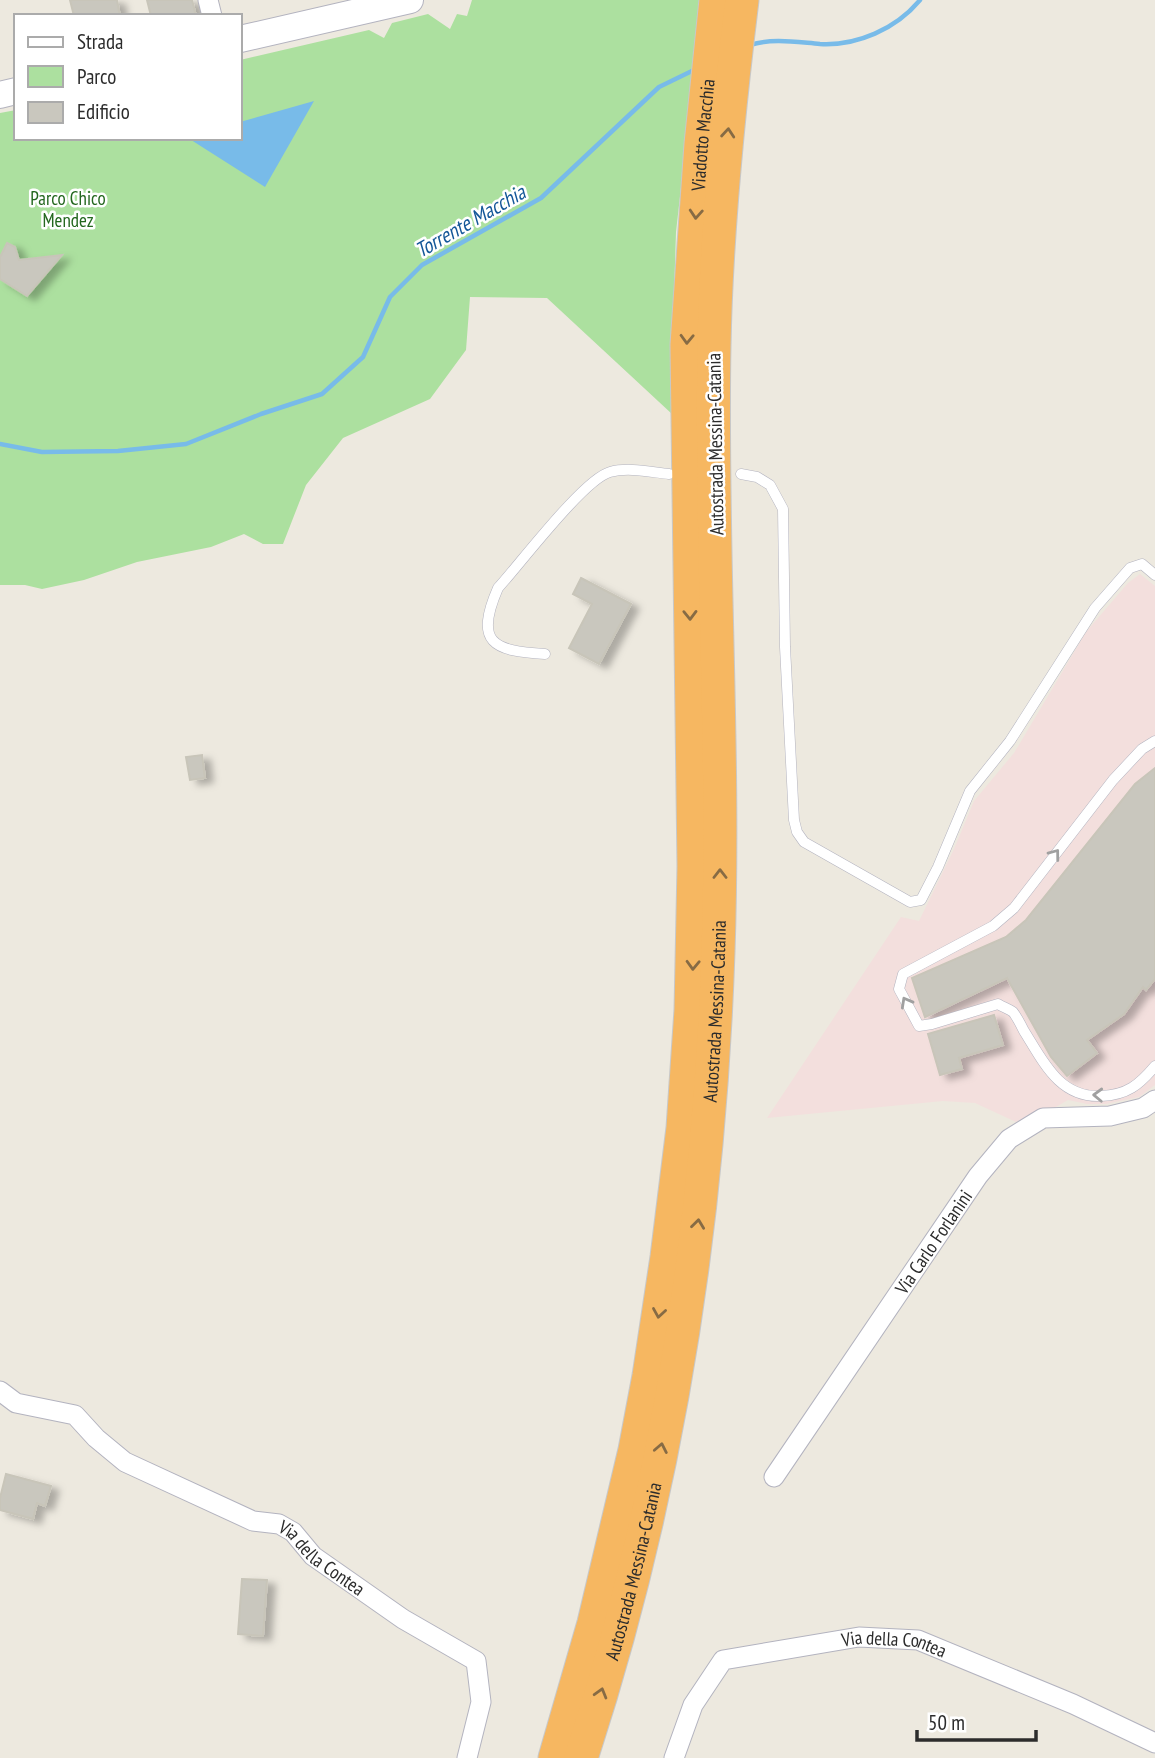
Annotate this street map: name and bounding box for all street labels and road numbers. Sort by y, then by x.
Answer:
street label: Viadotto Macchia [686,78,720,193]
street label: Autostrada Messina-Catania [701,353,729,535]
street label: Autostrada Messina-Catania [698,920,731,1103]
street label: Via Carlo Forlanini [889,1185,977,1299]
street label: Autostrada Messina-Catania [600,1480,667,1663]
street label: Via della Contea [274,1514,370,1601]
street label: Via della Contea [839,1625,950,1662]

